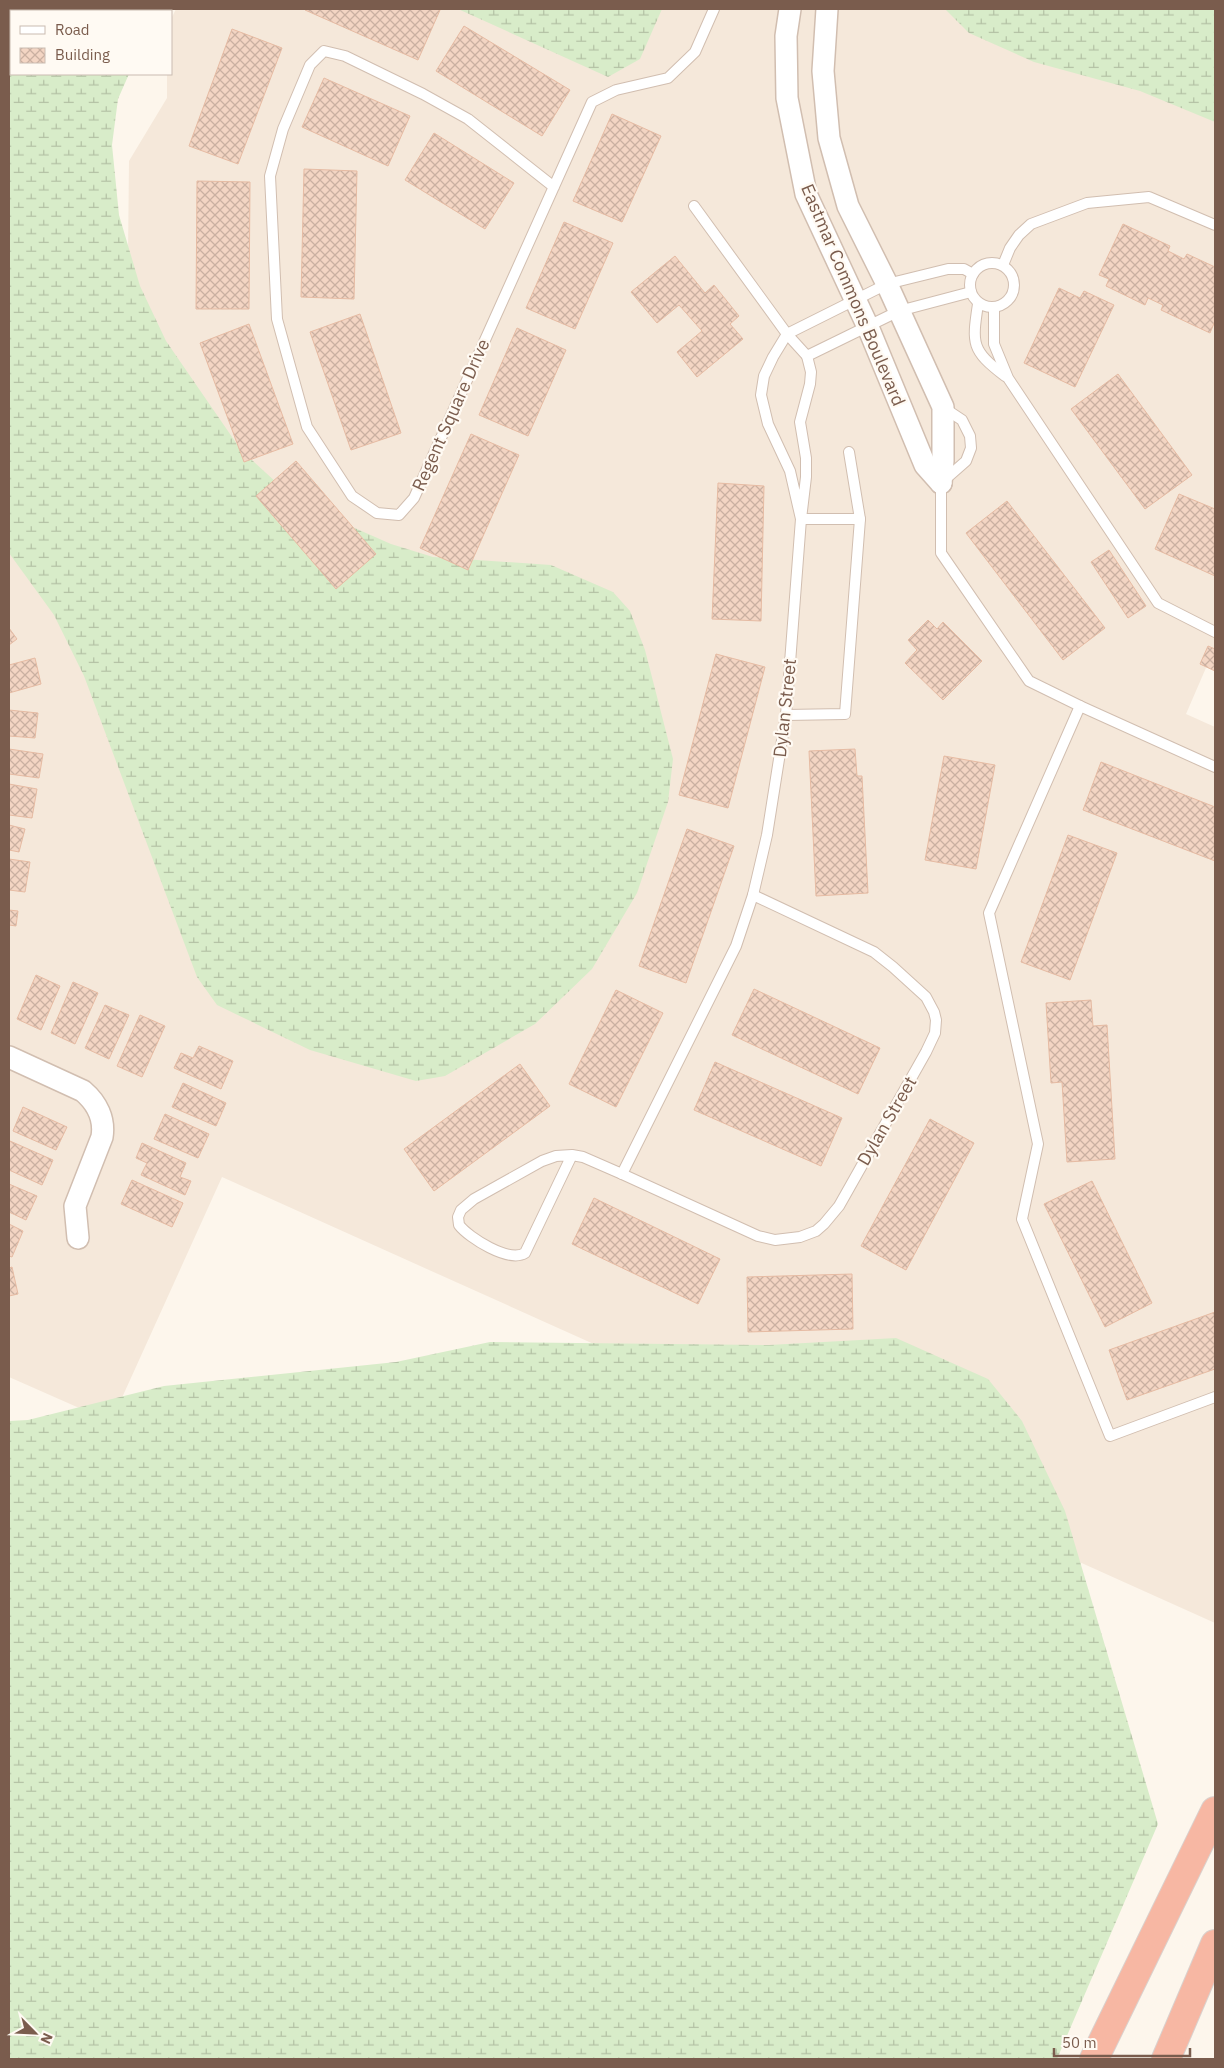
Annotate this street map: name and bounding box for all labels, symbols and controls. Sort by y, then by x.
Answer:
legend [10,10,172,75]
text: Road [55,20,90,39]
text: Building [55,45,110,64]
street label: Eastmar Commons Boulevard [796,180,911,409]
street label: Regent Square Drive [407,335,495,495]
street label: Dylan Street [768,657,801,759]
street label: Dylan Street [852,1072,921,1170]
north arrow [10,2008,60,2058]
scale bar [1054,2026,1190,2058]
text: N [37,2030,57,2047]
text: 50 m [1062,2033,1097,2052]

